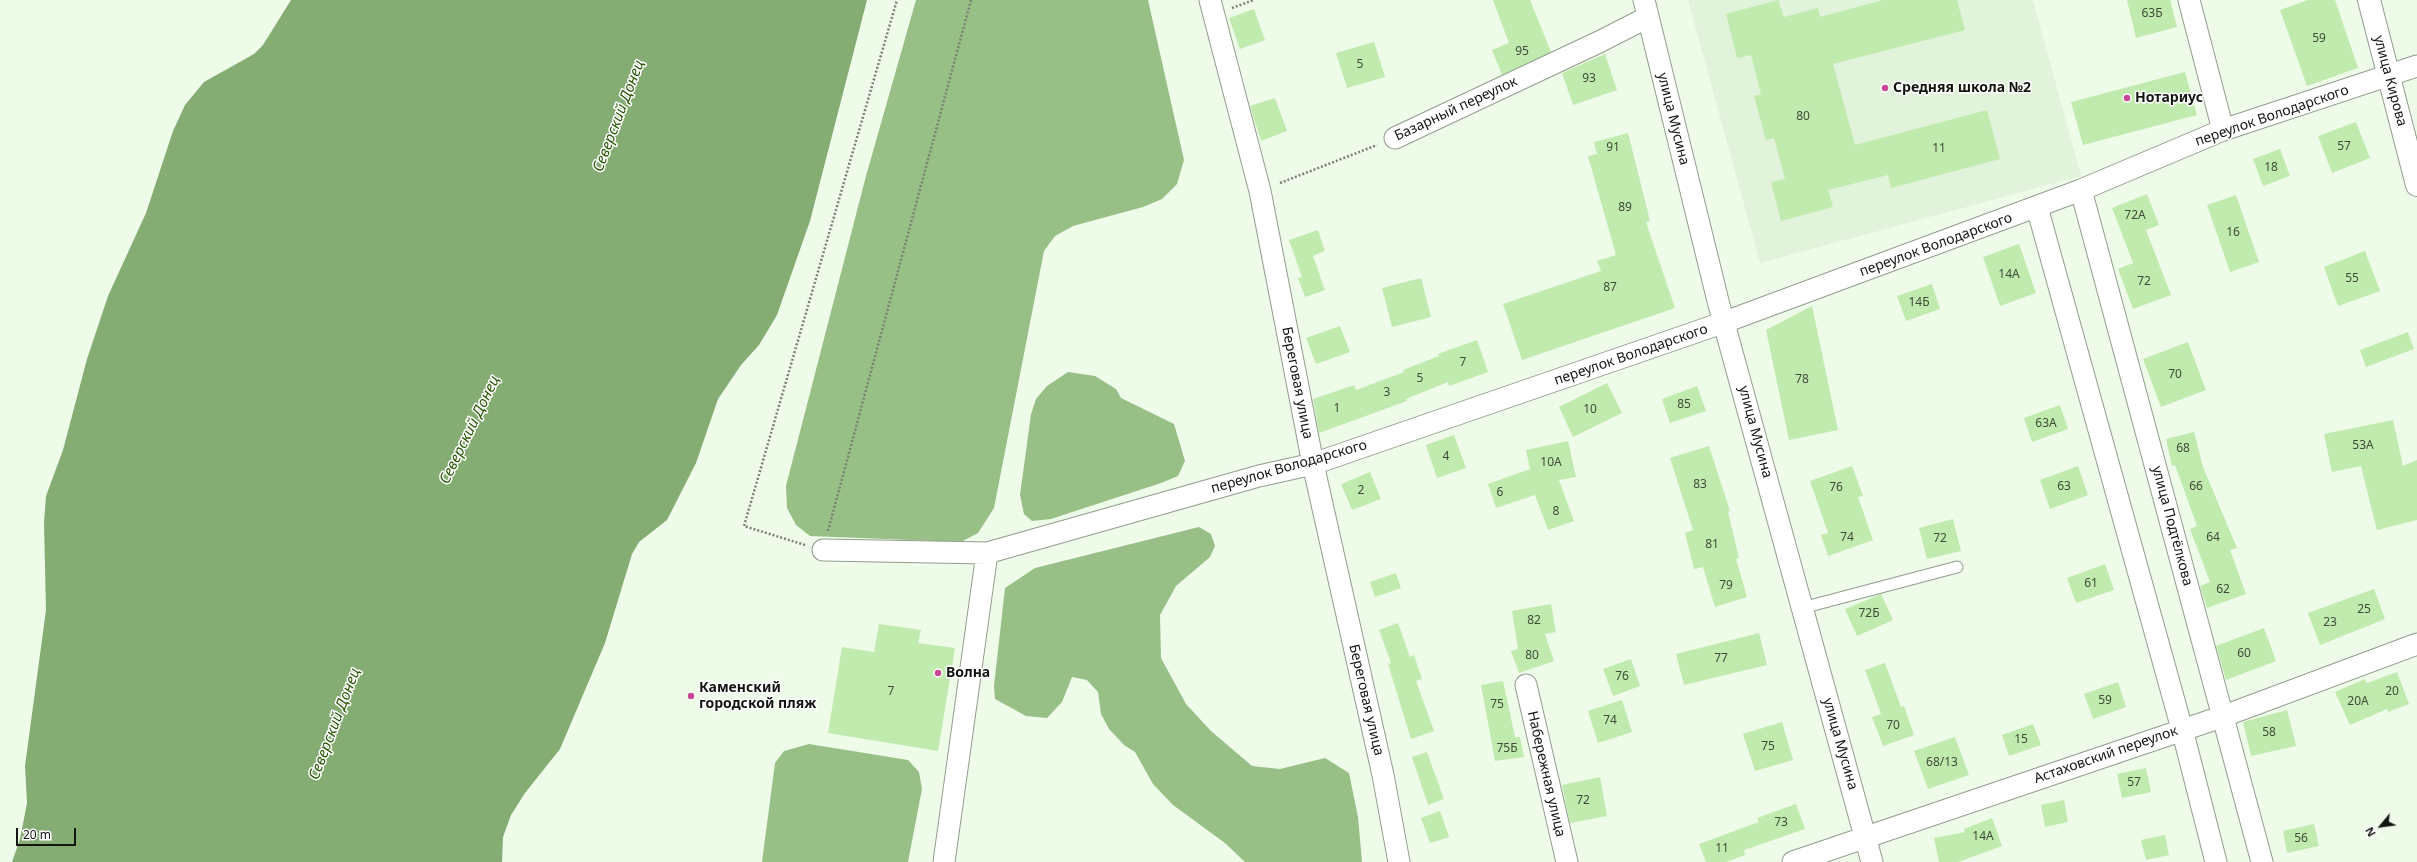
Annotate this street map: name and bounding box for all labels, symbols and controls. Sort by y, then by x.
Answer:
house number: 63Б [2141,7,2163,21]
house number: 59 [2312,32,2326,46]
street label: улица Кирова [2370,34,2410,128]
house number: 95 [1515,45,1529,59]
water label: Северский Донец [589,58,649,174]
house number: 5 [1357,58,1363,72]
street label: улица Мусина [1653,71,1693,167]
house number: 93 [1582,72,1596,86]
street label: Базарный переулок [1392,73,1520,145]
place label: Средняя школа №2 [1893,80,2031,96]
street label: переулок Володарского [2193,82,2351,150]
marker: Средняя школа №2 [1880,83,1890,93]
place label: Нотариус [2135,90,2203,106]
marker: Нотариус [2122,93,2132,103]
house number: 80 [1796,110,1810,124]
house number: 57 [2337,140,2351,154]
house number: 91 [1606,141,1620,155]
house number: 11 [1932,142,1946,156]
house number: 18 [2264,161,2278,175]
house number: 89 [1618,201,1632,215]
house number: 72А [2124,209,2146,223]
street label: переулок Володарского [1857,210,2015,280]
house number: 16 [2226,226,2240,240]
house number: 14А [1998,268,2020,282]
house number: 55 [2345,272,2359,286]
house number: 72 [2137,275,2151,289]
house number: 87 [1603,281,1617,295]
house number: 14Б [1908,296,1930,310]
street label: переулок Володарского [1552,321,1710,389]
street label: Береговая улица [1278,325,1316,441]
house number: 7 [1460,356,1466,370]
house number: 70 [2168,368,2182,382]
house number: 5 [1417,372,1423,386]
water label: Северский Донец [436,373,504,487]
house number: 78 [1795,373,1809,387]
street label: улица Мусина [1735,384,1775,480]
house number: 3 [1384,386,1390,400]
house number: 85 [1677,398,1691,412]
house number: 1 [1334,402,1340,416]
house number: 10 [1583,403,1597,417]
house number: 63А [2035,417,2057,431]
street label: переулок Володарского [1209,437,1369,497]
house number: 53А [2352,439,2374,453]
house number: 68 [2176,442,2190,456]
house number: 4 [1443,450,1449,464]
house number: 10А [1540,456,1562,470]
street label: улица Подтёлкова [2148,464,2196,588]
house number: 83 [1693,478,1707,492]
house number: 63 [2057,480,2071,494]
house number: 66 [2189,480,2203,494]
house number: 76 [1829,481,1843,495]
house number: 2 [1358,484,1364,498]
house number: 6 [1497,486,1503,500]
house number: 8 [1553,505,1559,519]
house number: 74 [1840,531,1854,545]
house number: 64 [2206,531,2220,545]
house number: 72 [1933,532,1947,546]
house number: 81 [1705,538,1719,552]
house number: 61 [2084,577,2098,591]
house number: 79 [1719,579,1733,593]
house number: 62 [2216,583,2230,597]
house number: 25 [2357,603,2371,617]
house number: 72Б [1858,607,1880,621]
house number: 82 [1527,614,1541,628]
house number: 23 [2323,616,2337,630]
street label: Береговая улица [1345,643,1387,757]
house number: 60 [2237,647,2251,661]
house number: 80 [1525,649,1539,663]
house number: 77 [1714,652,1728,666]
place label: Волна [946,665,990,681]
water label: Северский Донец [305,666,365,782]
marker: Волна [933,668,943,678]
house number: 76 [1615,670,1629,684]
place label: Каменский городской пляж [699,680,816,712]
house number: 7 [888,685,894,699]
house number: 20 [2385,685,2399,699]
marker: Каменский городской пляж [686,691,696,701]
house number: 59 [2098,694,2112,708]
house number: 20А [2347,695,2369,709]
street label: улица Мусина [1819,696,1861,792]
house number: 75 [1490,698,1504,712]
street label: Набережная улица [1523,709,1569,839]
house number: 74 [1603,714,1617,728]
house number: 70 [1886,719,1900,733]
street label: Астаховский переулок [2032,723,2180,787]
house number: 58 [2262,726,2276,740]
house number: 15 [2014,733,2028,747]
house number: 75 [1761,740,1775,754]
house number: 75Б [1496,742,1518,756]
house number: 68/13 [1926,756,1958,770]
house number: 57 [2127,776,2141,790]
house number: 72 [1576,794,1590,808]
north arrow [2361,806,2401,846]
house number: 73 [1774,816,1788,830]
scale bar [18,820,78,846]
text: N [2361,825,2379,840]
text: 20 m [23,826,51,843]
house number: 14А [1972,830,1994,844]
house number: 56 [2294,832,2308,846]
house number: 11 [1715,842,1729,856]

